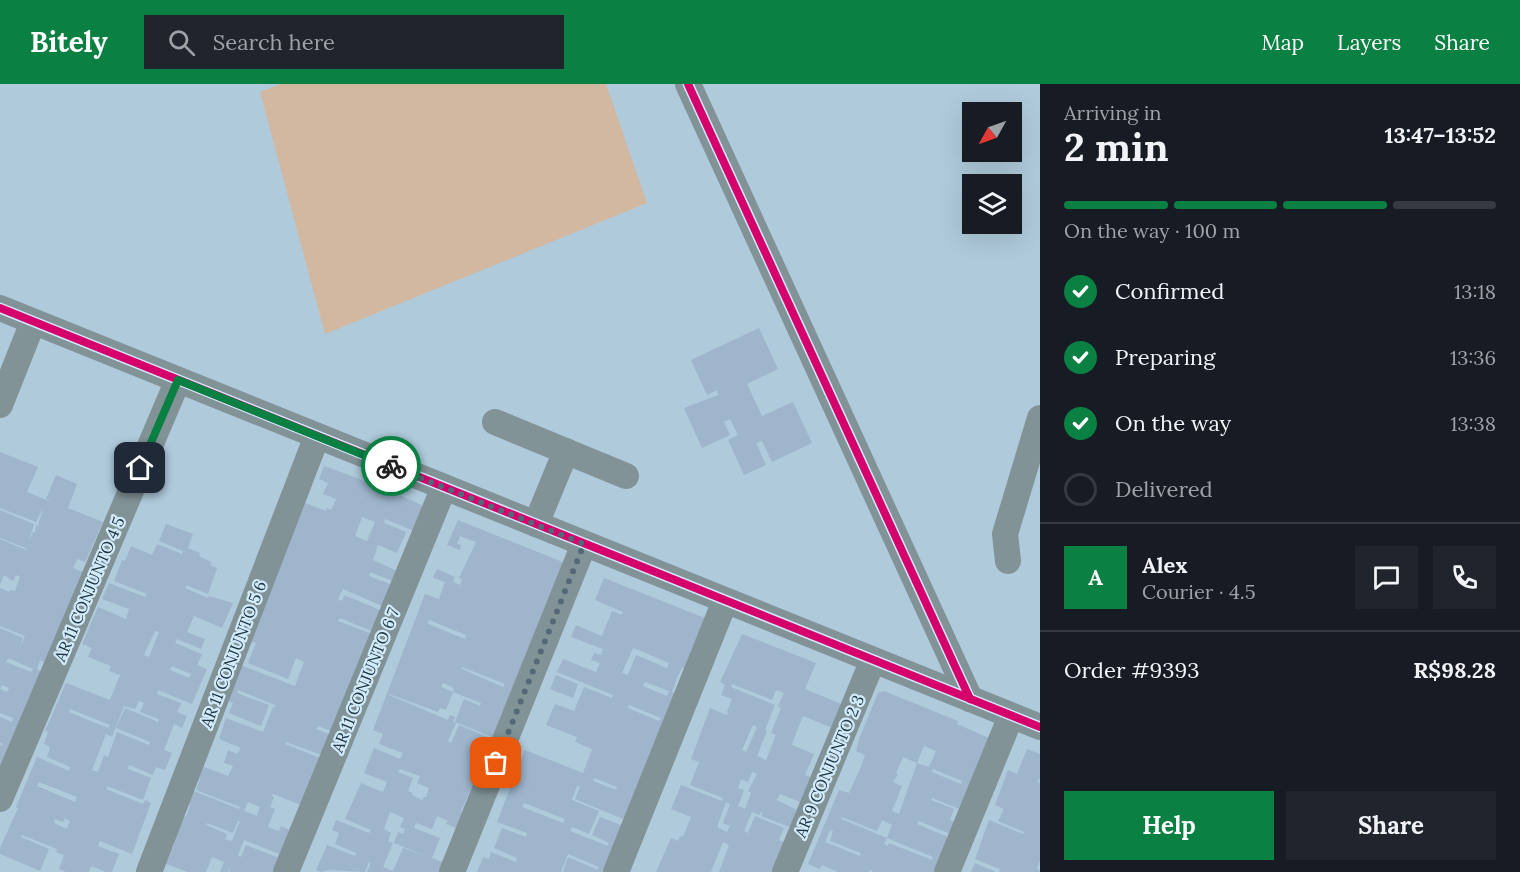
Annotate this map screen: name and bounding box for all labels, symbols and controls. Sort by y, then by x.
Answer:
search box [144,15,564,69]
text: Bitely [30,24,108,60]
icon: search [165,26,198,59]
text: Search here [213,28,335,56]
text: Map [1261,29,1304,56]
text: Layers [1337,29,1401,56]
text: Share [1434,29,1490,56]
text: Arriving in [1064,100,1161,125]
north arrow [962,102,1022,162]
map controls [962,102,1022,234]
text: 13:47–13:52 [1385,121,1496,149]
text: 2 min [1064,122,1169,172]
button: layers [962,174,1022,234]
text: On the way · 100 m [1064,218,1240,243]
icon: check [1064,275,1097,308]
text: Confirmed [1115,277,1224,305]
text: 13:18 [1454,279,1496,304]
icon: check [1064,341,1097,374]
text: Preparing [1115,343,1215,371]
text: 13:36 [1450,345,1496,370]
icon: check [1064,407,1097,440]
text: On the way [1115,409,1231,437]
text: 13:38 [1450,411,1496,436]
courier [361,436,421,496]
pin [114,442,165,493]
icon: bike [375,450,408,483]
icon: home [123,451,156,484]
text: Delivered [1115,475,1213,503]
street label: AR 11 CONJUNTO 4 5 [49,514,128,665]
button: chat [1355,546,1418,609]
button: phone [1433,546,1496,609]
text: Alex [1142,551,1187,579]
text: A [1088,563,1103,591]
street label: AR 11 CONJUNTO 5 6 [195,578,270,731]
text: Courier · 4.5 [1142,579,1256,604]
street label: AR 11 CONJUNTO 6 7 [326,604,403,756]
text: Order #9393 [1064,656,1199,684]
text: R$98.28 [1413,656,1496,684]
street label: AR 9 CONJUNTO 2 3 [790,692,868,841]
pin [470,737,521,788]
icon: bag [479,746,512,779]
button: Help [1064,791,1274,860]
button: Share [1286,791,1496,860]

